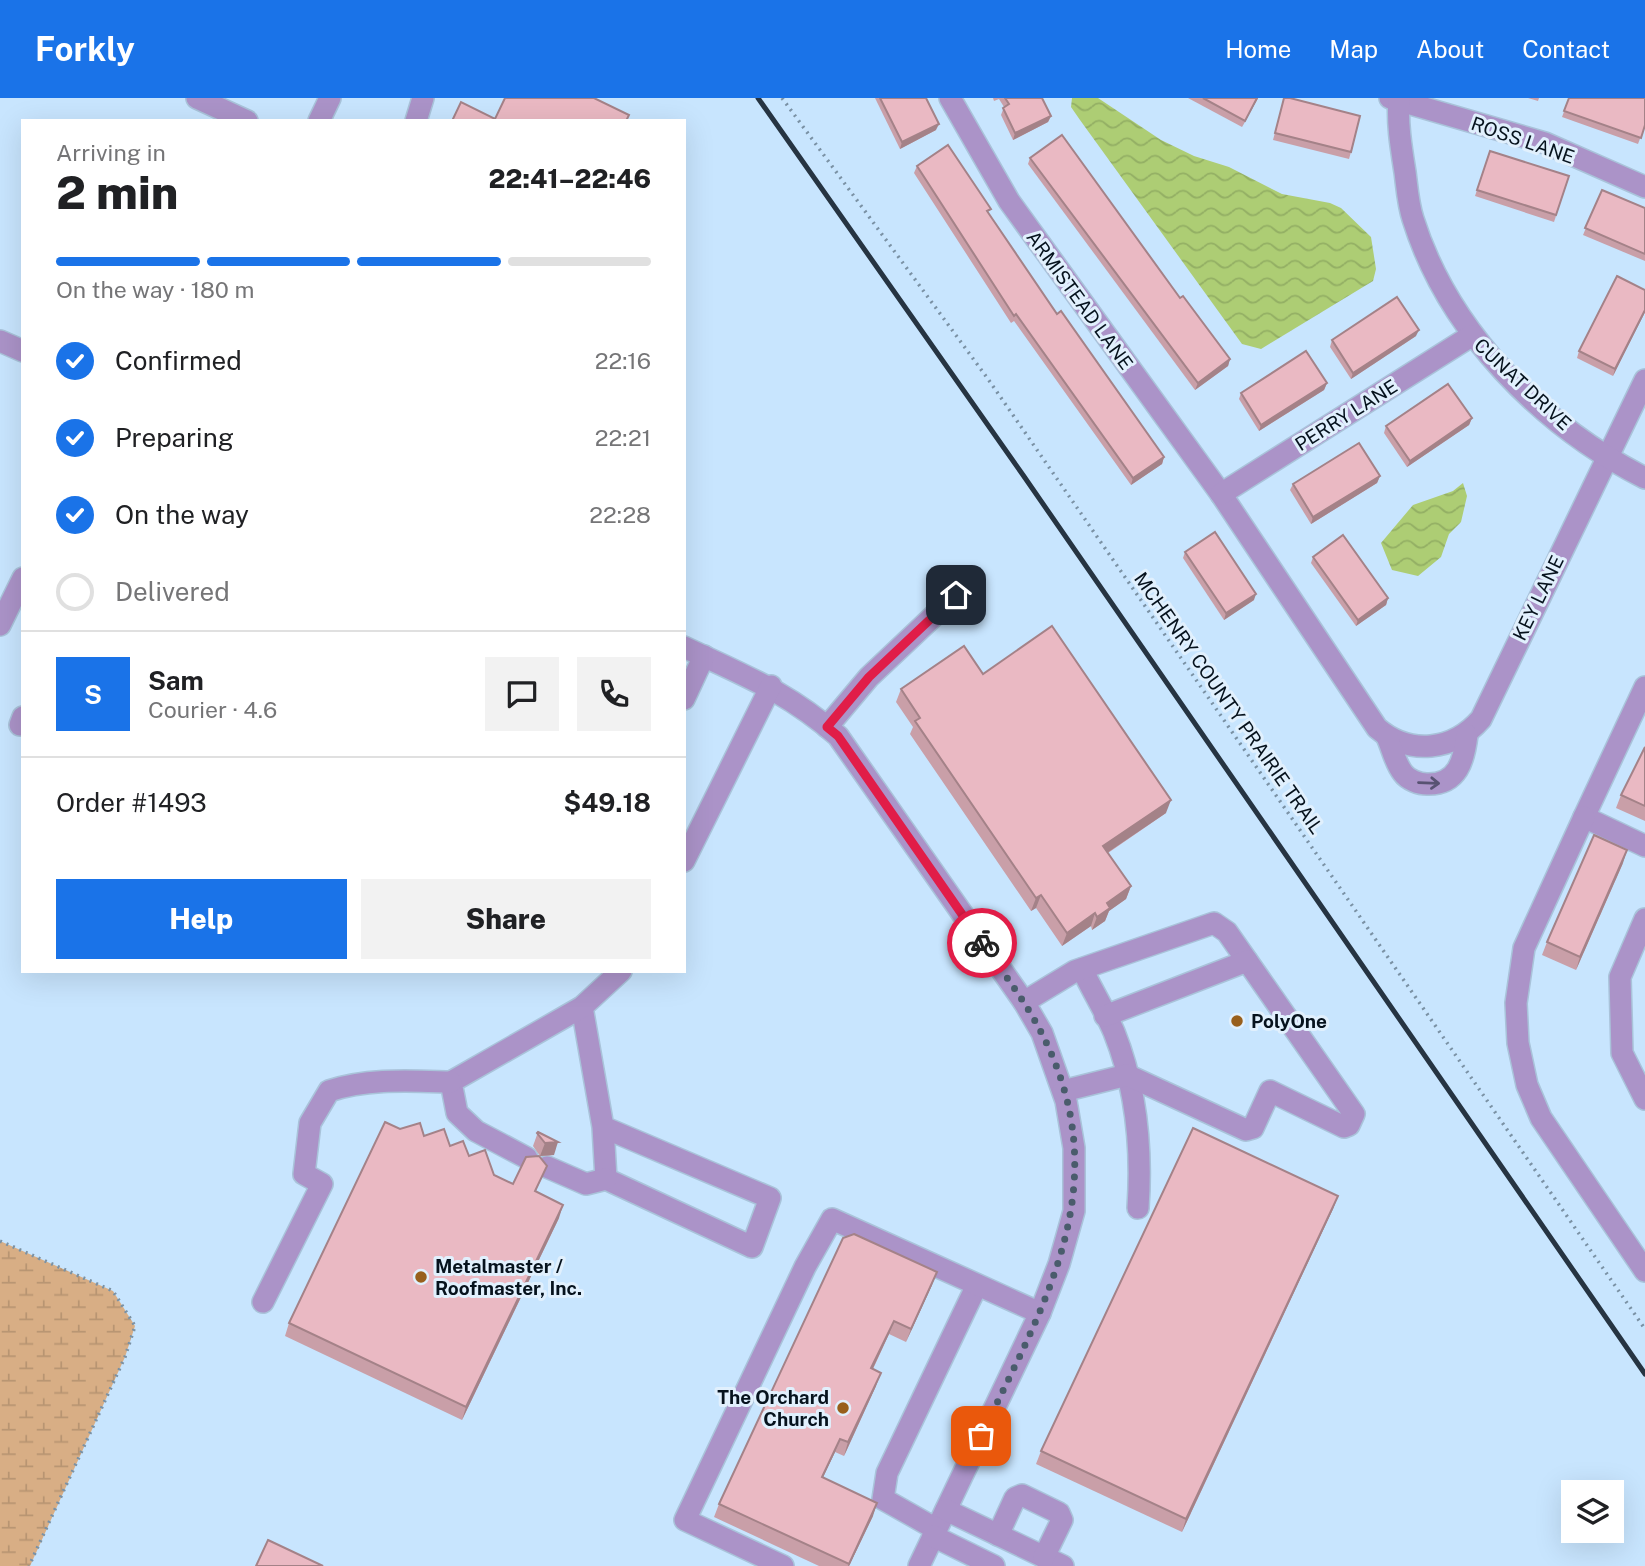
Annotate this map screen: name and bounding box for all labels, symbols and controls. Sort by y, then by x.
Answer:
text: Forkly [35,30,135,68]
text: Home [1225,35,1291,63]
text: Map [1329,35,1378,63]
text: About [1416,35,1484,63]
text: Contact [1522,35,1610,63]
street label: ROSS LANE [1469,112,1577,168]
text: Arriving in [56,139,166,166]
text: 22:41–22:46 [489,163,651,194]
text: 2 min [56,165,178,219]
street label: ARMISTEAD LANE [1022,226,1138,374]
text: On the way · 180 m [56,276,254,303]
street label: CUNAT DRIVE [1470,334,1576,434]
icon: check [56,342,94,380]
text: Confirmed [115,345,242,376]
text: 22:16 [595,347,651,374]
street label: PERRY LANE [1291,375,1401,455]
icon: check [56,419,94,457]
text: Preparing [115,422,234,453]
text: 22:21 [595,424,651,451]
icon: check [56,496,94,534]
text: On the way [115,499,249,530]
text: 22:28 [589,501,651,528]
street label: KEY LANE [1508,552,1568,644]
pin [926,565,986,625]
street label: MCHENRY COUNTY PRAIRIE TRAIL [1130,568,1328,838]
text: Delivered [115,576,230,607]
icon: home [937,576,975,614]
button: chat [485,657,559,731]
button: phone [577,657,651,731]
text: Sam [148,665,204,696]
text: S [84,679,102,710]
text: Courier · 4.6 [148,696,277,723]
one-way arrow [1417,776,1440,789]
text: Order #1493 [56,787,207,818]
text: $49.18 [564,787,651,818]
button: Help [56,879,347,959]
button: Share [361,879,651,959]
courier [947,908,1017,978]
icon: bike [963,924,1001,962]
place label: PolyOne [1251,1010,1327,1032]
marker: PolyOne [1229,1013,1245,1029]
place label: Metalmaster / Roofmaster, Inc. [435,1255,582,1299]
marker: Metalmaster / Roofmaster, Inc. [413,1269,429,1285]
place label: The Orchard Church [717,1386,829,1430]
marker: The Orchard Church [835,1400,851,1416]
pin [951,1406,1011,1466]
icon: bag [962,1417,1000,1455]
map controls [1561,1480,1624,1543]
button: layers [1561,1480,1624,1543]

